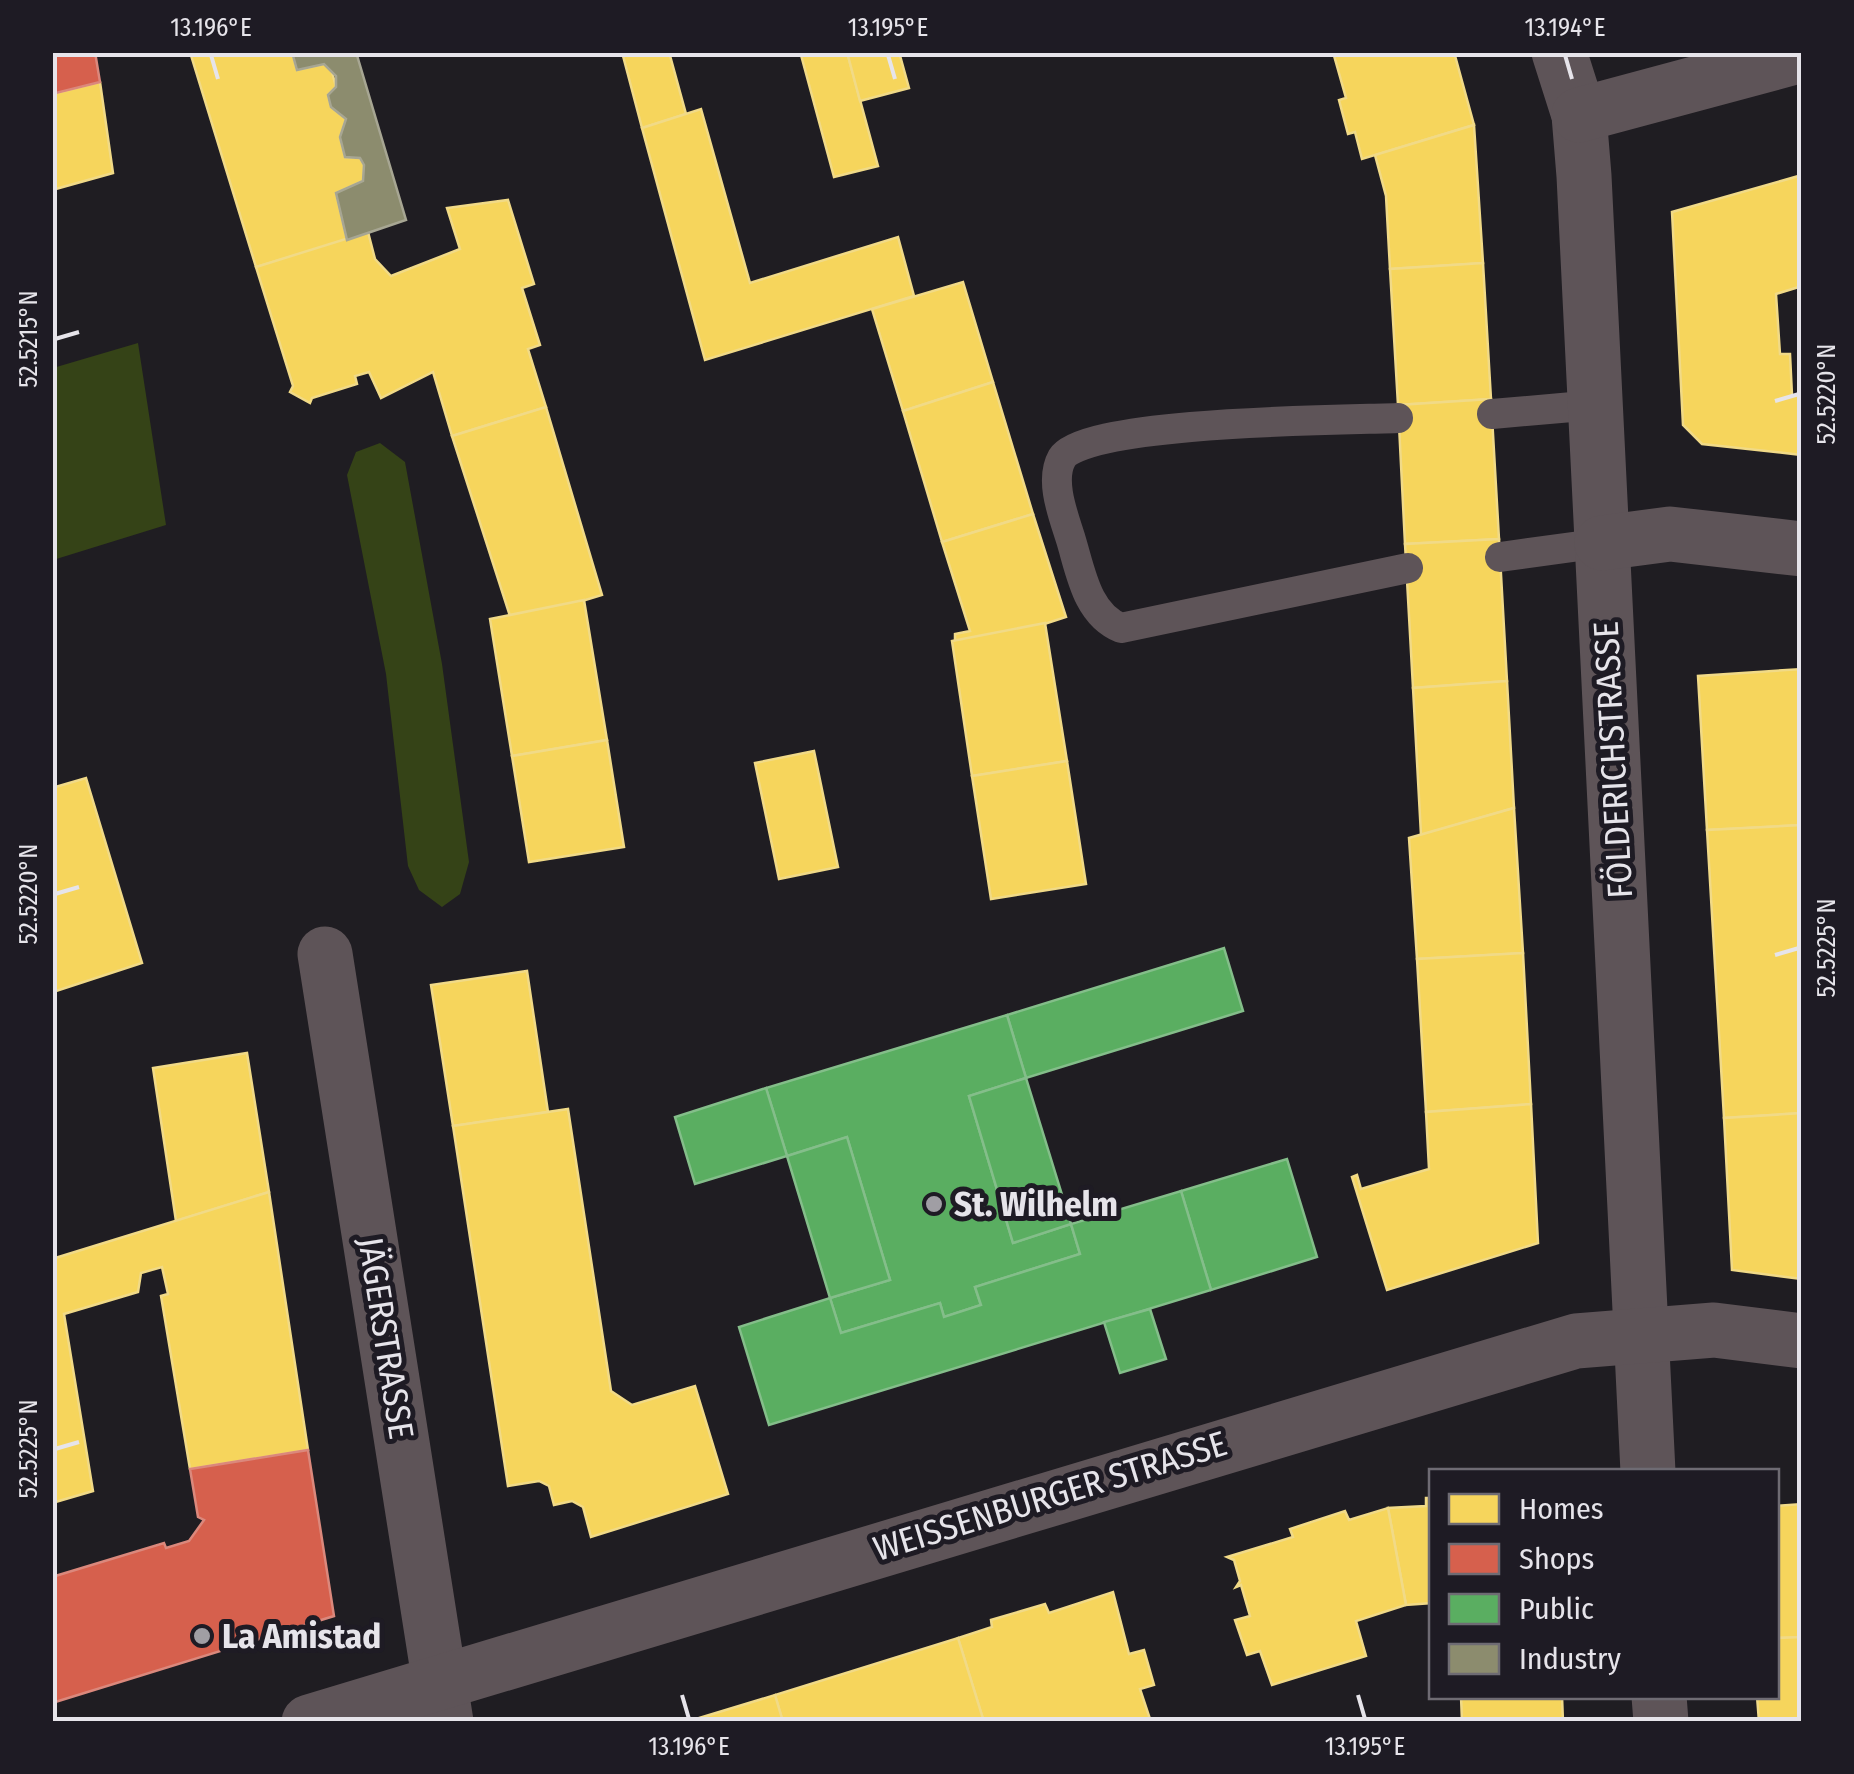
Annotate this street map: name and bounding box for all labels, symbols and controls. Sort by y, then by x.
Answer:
text: 13.196°E [170,13,252,43]
text: 13.195°E [848,13,928,43]
text: 13.194°E [1524,13,1606,43]
text: 52.5215°N [14,290,44,388]
text: 52.5220°N [1812,343,1842,445]
street label: FÖLDERICHSTRASSE [1585,620,1641,900]
text: 52.5220°N [14,843,44,945]
text: 52.5225°N [1812,898,1842,998]
place label: St. Wilhelm [954,1183,1118,1225]
marker: St. Wilhelm [923,1193,945,1215]
street label: JÄGERSTRASSE [349,1234,423,1442]
text: 52.5225°N [14,1399,44,1499]
street label: WEISSENBURGER STRASSE [868,1422,1232,1570]
legend [1429,1469,1779,1699]
text: Homes [1519,1491,1604,1527]
text: Shops [1519,1541,1594,1577]
text: Public [1519,1591,1594,1627]
place label: La Amistad [222,1615,381,1657]
marker: La Amistad [191,1625,213,1647]
text: Industry [1519,1641,1622,1677]
text: 13.196°E [648,1732,730,1762]
text: 13.195°E [1325,1732,1405,1762]

